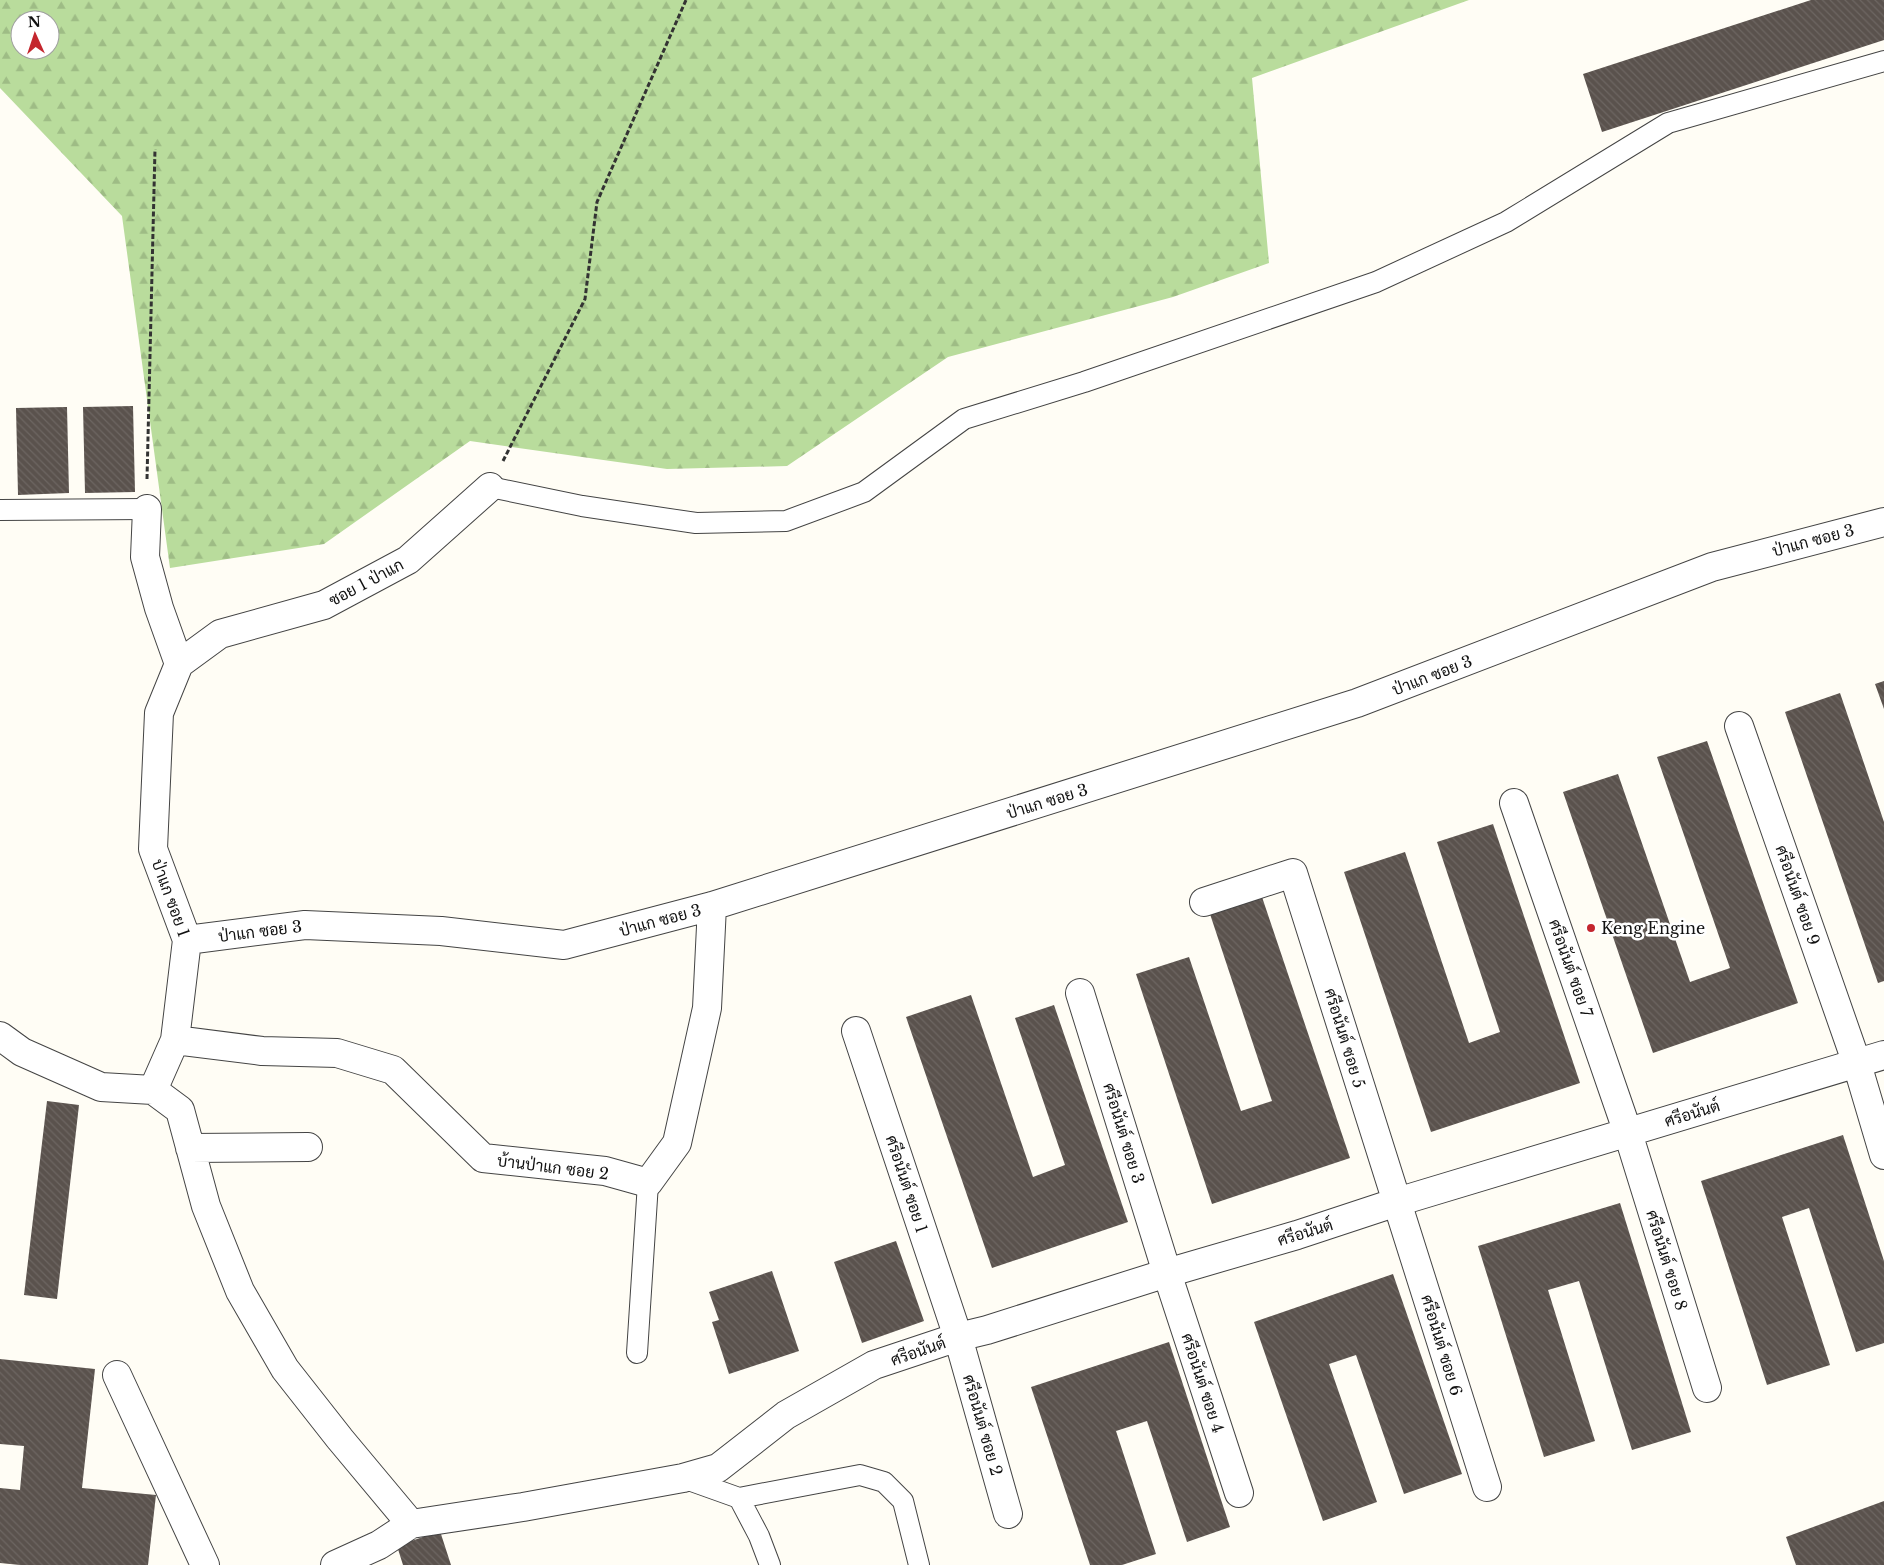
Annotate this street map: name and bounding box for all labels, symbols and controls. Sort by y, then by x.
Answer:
north arrow [10,10,60,60]
text: N [27,13,41,31]
street label: ป่าแก ซอย 3 [1770,519,1856,561]
street label: ซอย 1 ป่าแก [325,554,407,610]
street label: ป่าแก ซอย 3 [1389,651,1475,699]
street label: ป่าแก ซอย 3 [1004,779,1090,823]
street label: ศรีอนันต์ ซอย 9 [1771,842,1826,948]
street label: ป่าแก ซอย 1 [148,856,194,940]
street label: ป่าแก ซอย 3 [617,899,703,941]
street label: ป่าแก ซอย 3 [217,916,303,946]
street label: ศรีอนันต์ ซอย 7 [1545,916,1599,1021]
place label: Keng Engine [1601,918,1705,938]
marker: Keng Engine [1585,922,1597,934]
street label: ศรีอนันต์ ซอย 5 [1320,985,1372,1090]
street label: ศรีอนันต์ ซอย 3 [1099,1080,1151,1186]
street label: ศรีอนันต์ [1661,1093,1722,1131]
street label: ศรีอนันต์ ซอย 1 [882,1132,934,1235]
street label: บ้านป่าแก ซอย 2 [496,1150,610,1184]
street label: ศรีอนันต์ ซอย 8 [1642,1207,1694,1313]
street label: ศรีอนันต์ [1274,1212,1335,1250]
street label: ศรีอนันต์ ซอย 6 [1417,1291,1469,1398]
street label: ศรีอนันต์ [887,1330,948,1370]
street label: ศรีอนันต์ ซอย 4 [1177,1330,1230,1435]
street label: ศรีอนันต์ ซอย 2 [959,1372,1009,1478]

